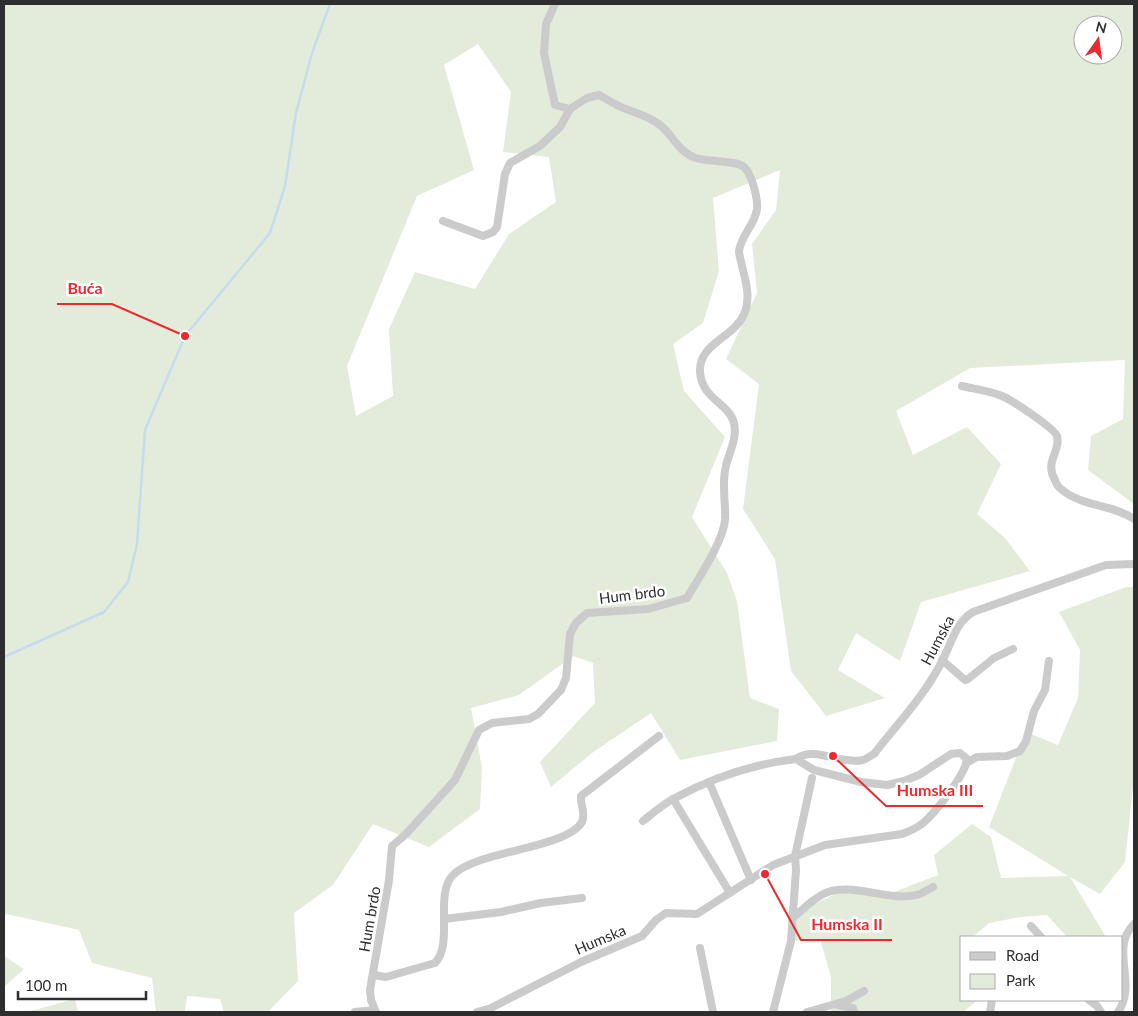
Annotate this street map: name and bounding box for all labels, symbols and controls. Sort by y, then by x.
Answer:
north arrow [1073,15,1123,65]
text: N [1094,17,1109,36]
callout: Buća [57,273,112,304]
text: Buća [67,278,103,297]
street label: Hum brdo [598,581,666,607]
street label: Humska [916,612,958,668]
callout: Humska III [886,775,983,806]
text: Humska III [897,780,973,799]
street label: Hum brdo [354,885,384,953]
callout: Humska II [801,909,892,940]
text: Humska II [811,914,883,933]
street label: Humska [572,920,628,958]
legend [960,936,1123,1001]
text: Road [1006,946,1039,964]
scale bar [18,968,145,1000]
text: Park [1006,971,1036,989]
text: 100 m [25,976,67,994]

